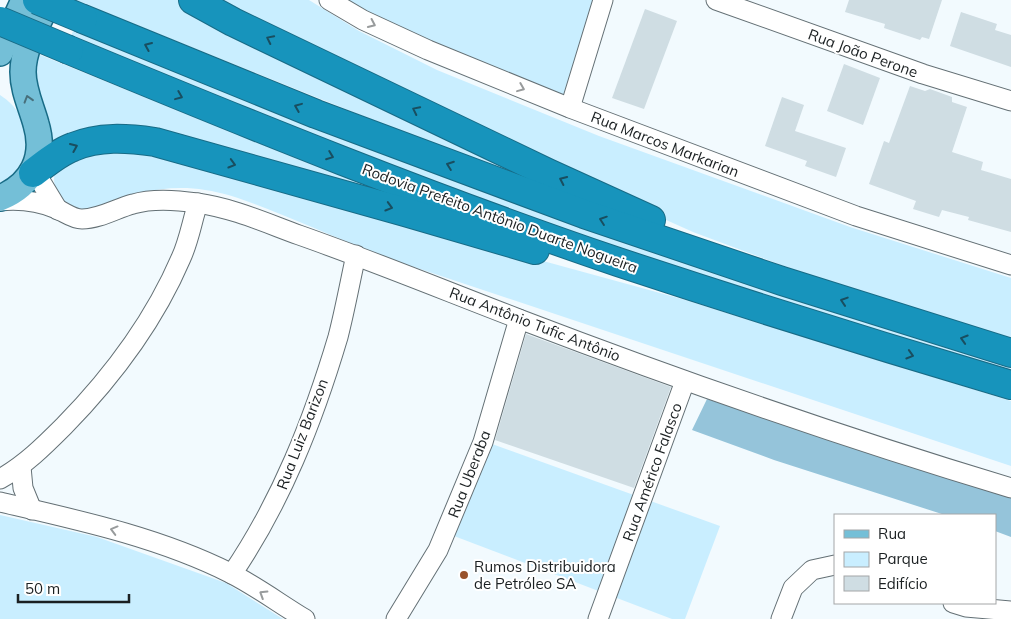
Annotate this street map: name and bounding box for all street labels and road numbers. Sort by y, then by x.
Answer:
street label: Rua João Perone [806,24,920,82]
street label: Rua Marcos Markarian [588,107,742,181]
street label: Rodovia Prefeito Antônio Duarte Nogueira [360,159,640,277]
street label: Rua Antônio Tufic Antônio [447,283,623,365]
street label: Rua Luiz Barizon [272,376,332,492]
street label: Rua Américo Falasco [618,400,686,544]
street label: Rua Uberaba [444,427,494,521]

